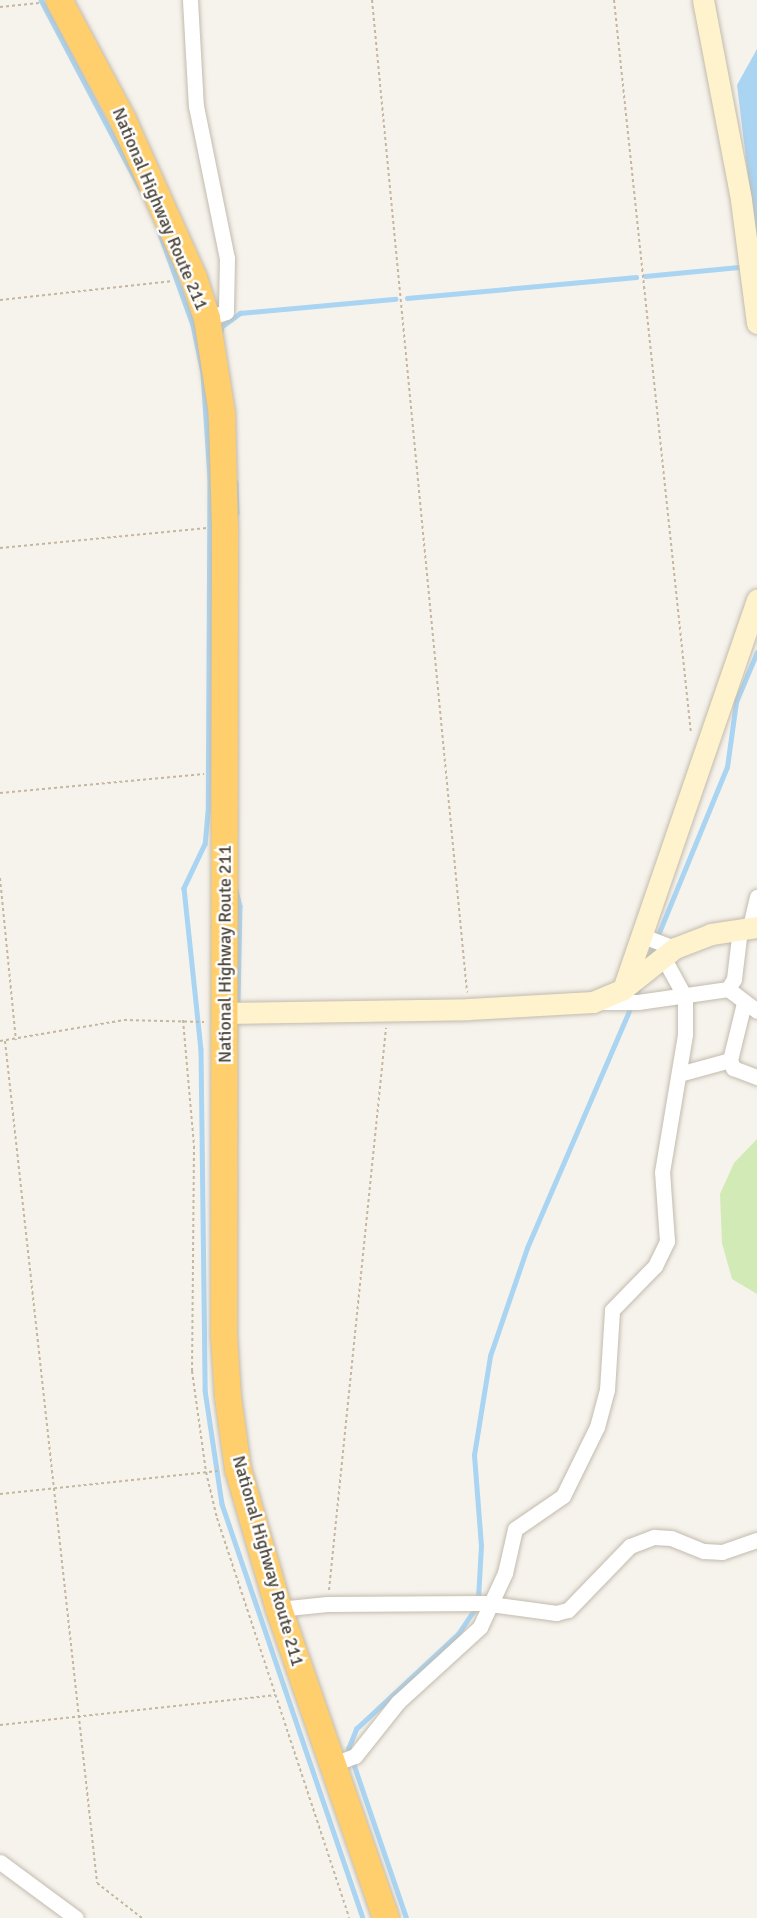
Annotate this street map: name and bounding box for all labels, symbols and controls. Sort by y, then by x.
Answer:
street label: National Highway Route 211 [107,104,213,314]
street label: National Highway Route 211 [214,845,236,1063]
street label: National Highway Route 211 [228,1453,308,1669]

